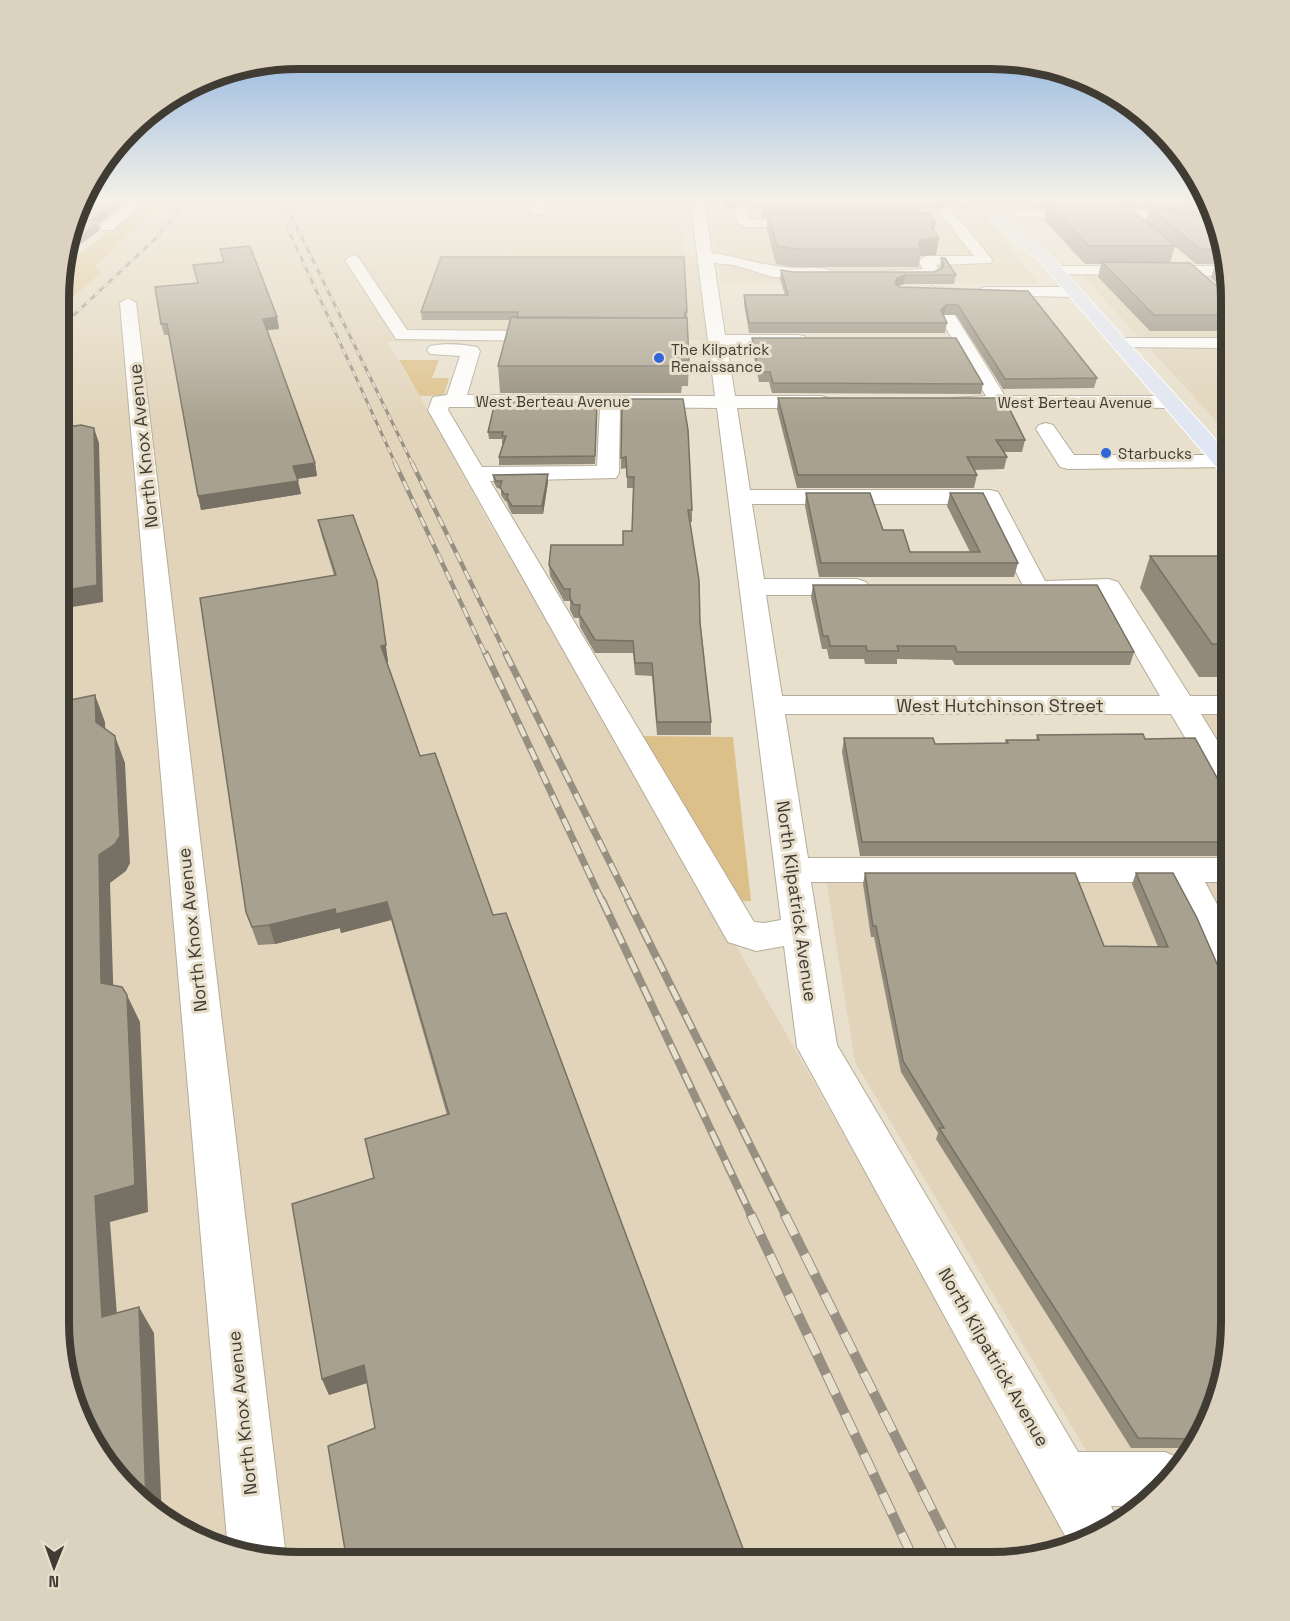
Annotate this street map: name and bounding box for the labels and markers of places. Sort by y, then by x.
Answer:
place label: The Kilpatrick Renaissance [671,340,769,376]
marker: The Kilpatrick Renaissance [652,351,666,365]
place label: Starbucks [1118,444,1192,463]
marker: Starbucks [1099,446,1113,460]

